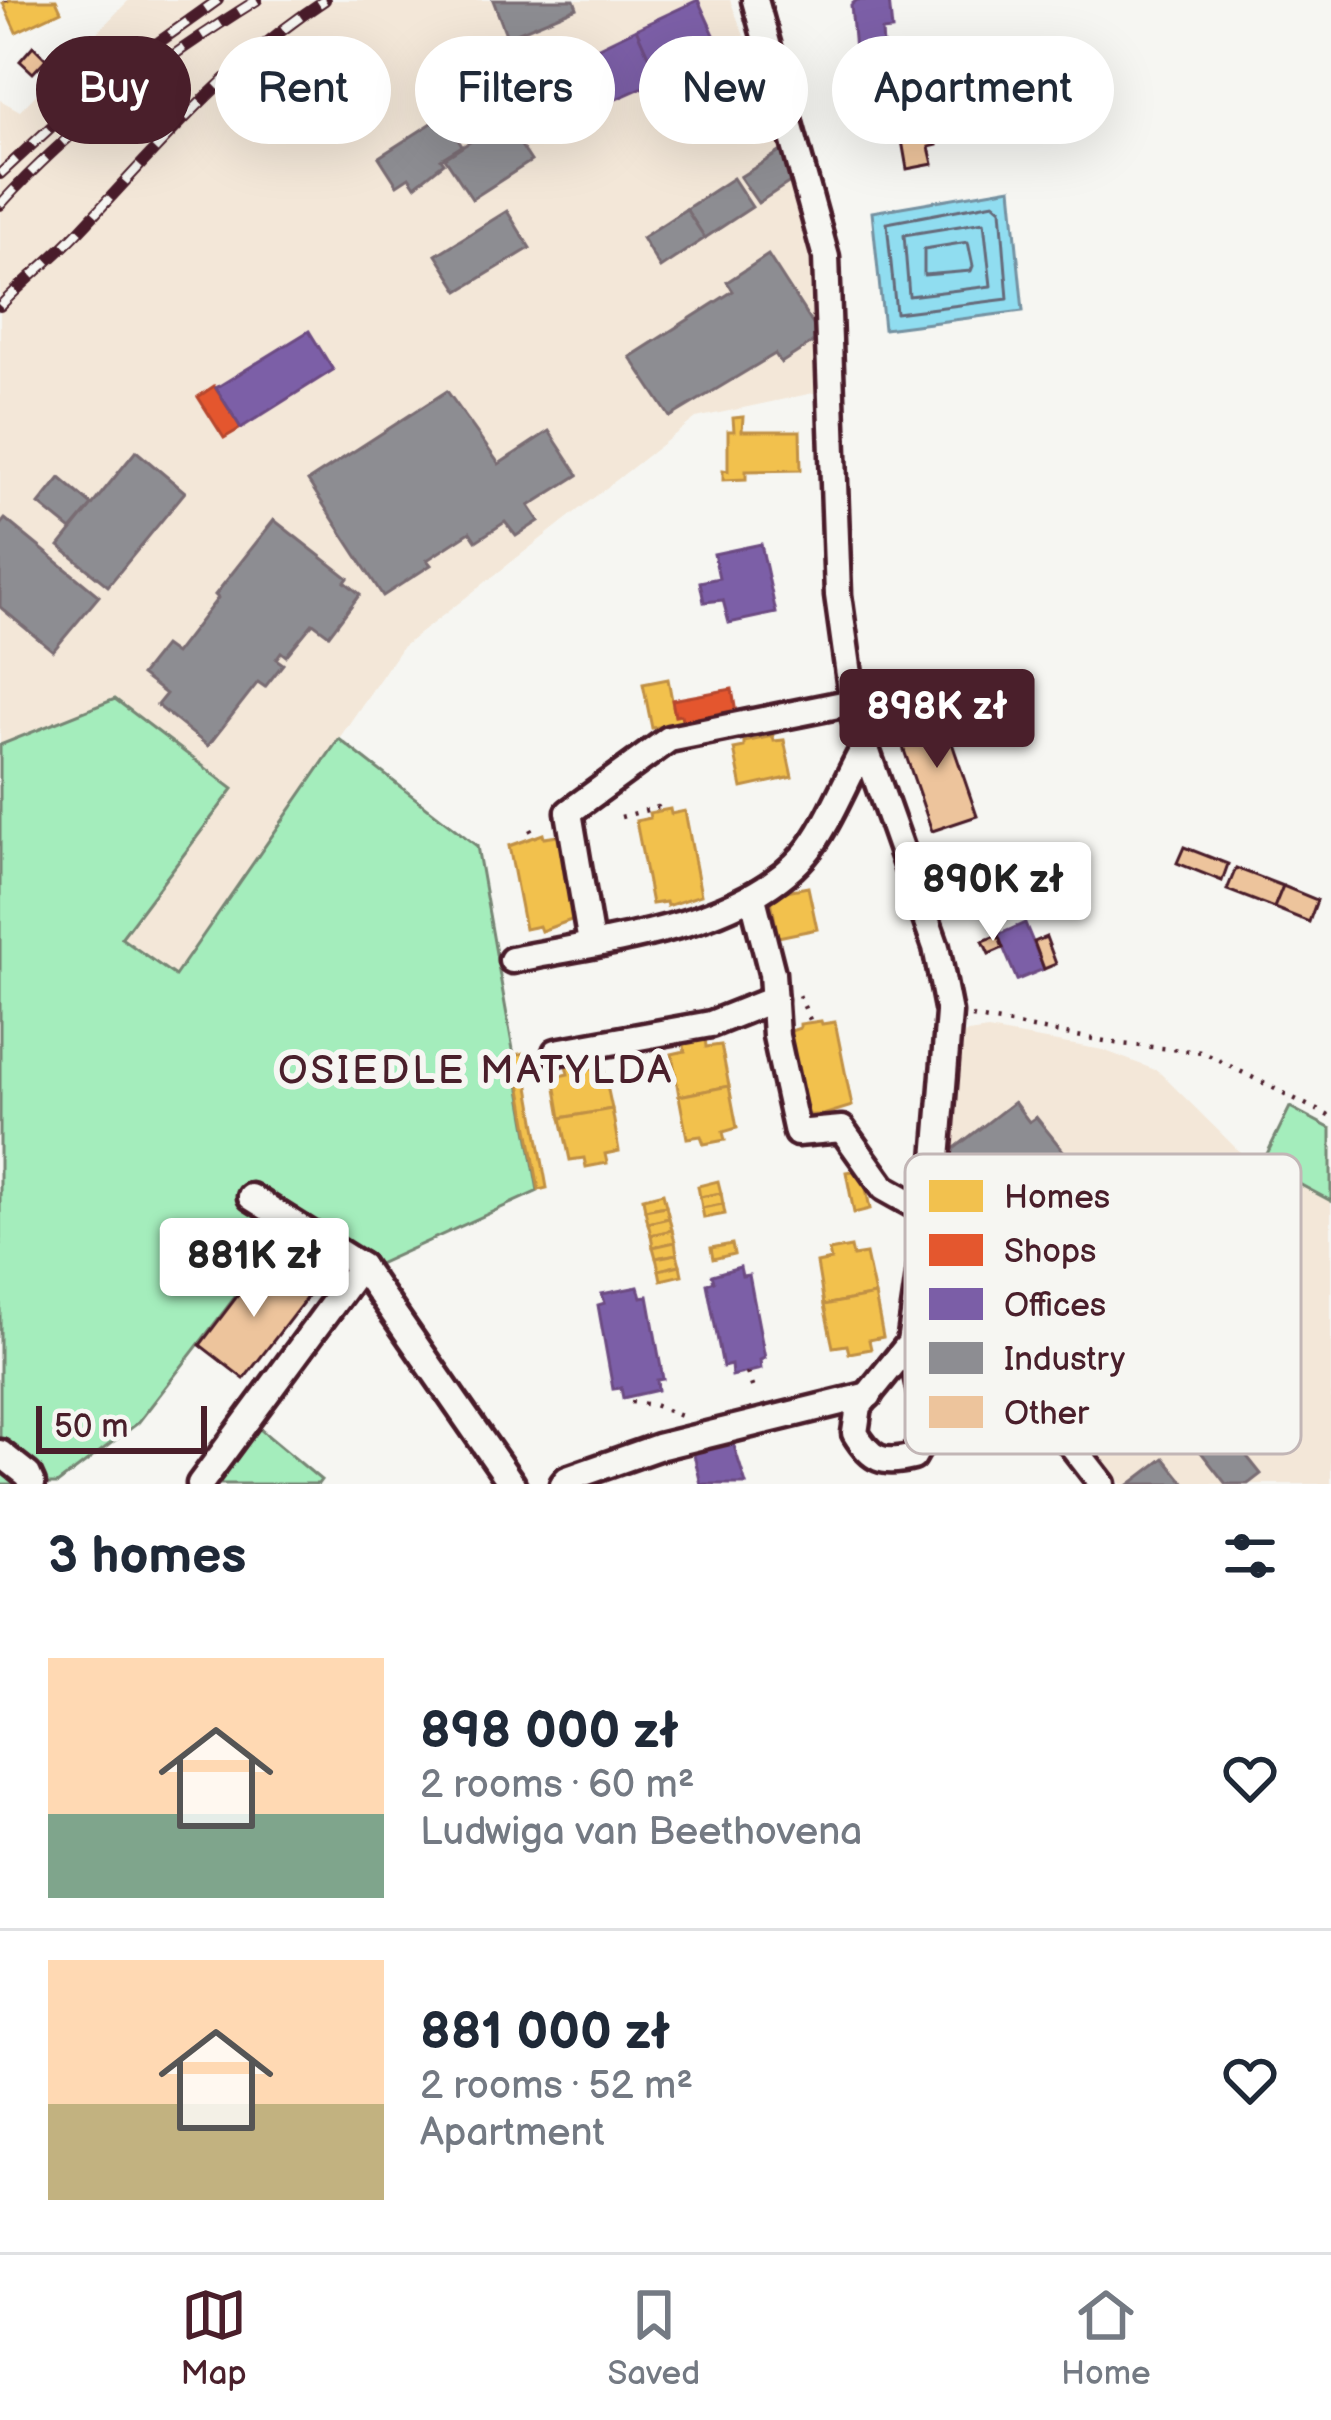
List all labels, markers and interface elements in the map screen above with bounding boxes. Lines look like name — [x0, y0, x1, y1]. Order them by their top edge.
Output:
chip: Buy — [36, 36, 191, 144]
chip: Rent — [215, 36, 391, 144]
chip: Filters — [415, 36, 615, 144]
chip: New — [639, 36, 808, 144]
chip: Apartment — [832, 36, 1114, 144]
pin: 898K zł — [826, 669, 1048, 771]
text: 898K zł — [867, 684, 1007, 731]
pin: 890K zł — [882, 842, 1104, 944]
text: 890K zł — [922, 857, 1064, 904]
district label: OSIEDLE MATYLDA — [278, 1048, 674, 1095]
legend — [905, 1154, 1301, 1454]
text: Homes — [1004, 1178, 1110, 1218]
pin: 881K zł — [143, 1218, 365, 1320]
text: Shops — [1004, 1232, 1096, 1272]
text: 881K zł — [187, 1233, 321, 1280]
text: Offices — [1004, 1286, 1106, 1326]
text: Industry — [1004, 1340, 1125, 1380]
text: Other — [1004, 1394, 1090, 1434]
scale bar — [36, 1400, 207, 1453]
text: 50 m — [54, 1407, 129, 1447]
icon: filters — [1217, 1523, 1283, 1589]
text: 3 homes — [48, 1526, 246, 1587]
text: 898 000 zł — [420, 1701, 679, 1762]
icon: home — [144, 1706, 288, 1850]
icon: heart — [1217, 1745, 1283, 1811]
text: 2 rooms · 60 m² — [420, 1762, 695, 1809]
text: Ludwiga van Beethovena — [420, 1809, 862, 1856]
text: 881 000 zł — [420, 2002, 670, 2063]
icon: home — [144, 2008, 288, 2152]
icon: heart — [1217, 2047, 1283, 2113]
text: 2 rooms · 52 m² — [420, 2063, 693, 2110]
text: Apartment — [420, 2110, 604, 2157]
tab: Map — [180, 2282, 247, 2394]
tab: Saved — [607, 2282, 700, 2394]
tab: Home — [1061, 2282, 1151, 2394]

